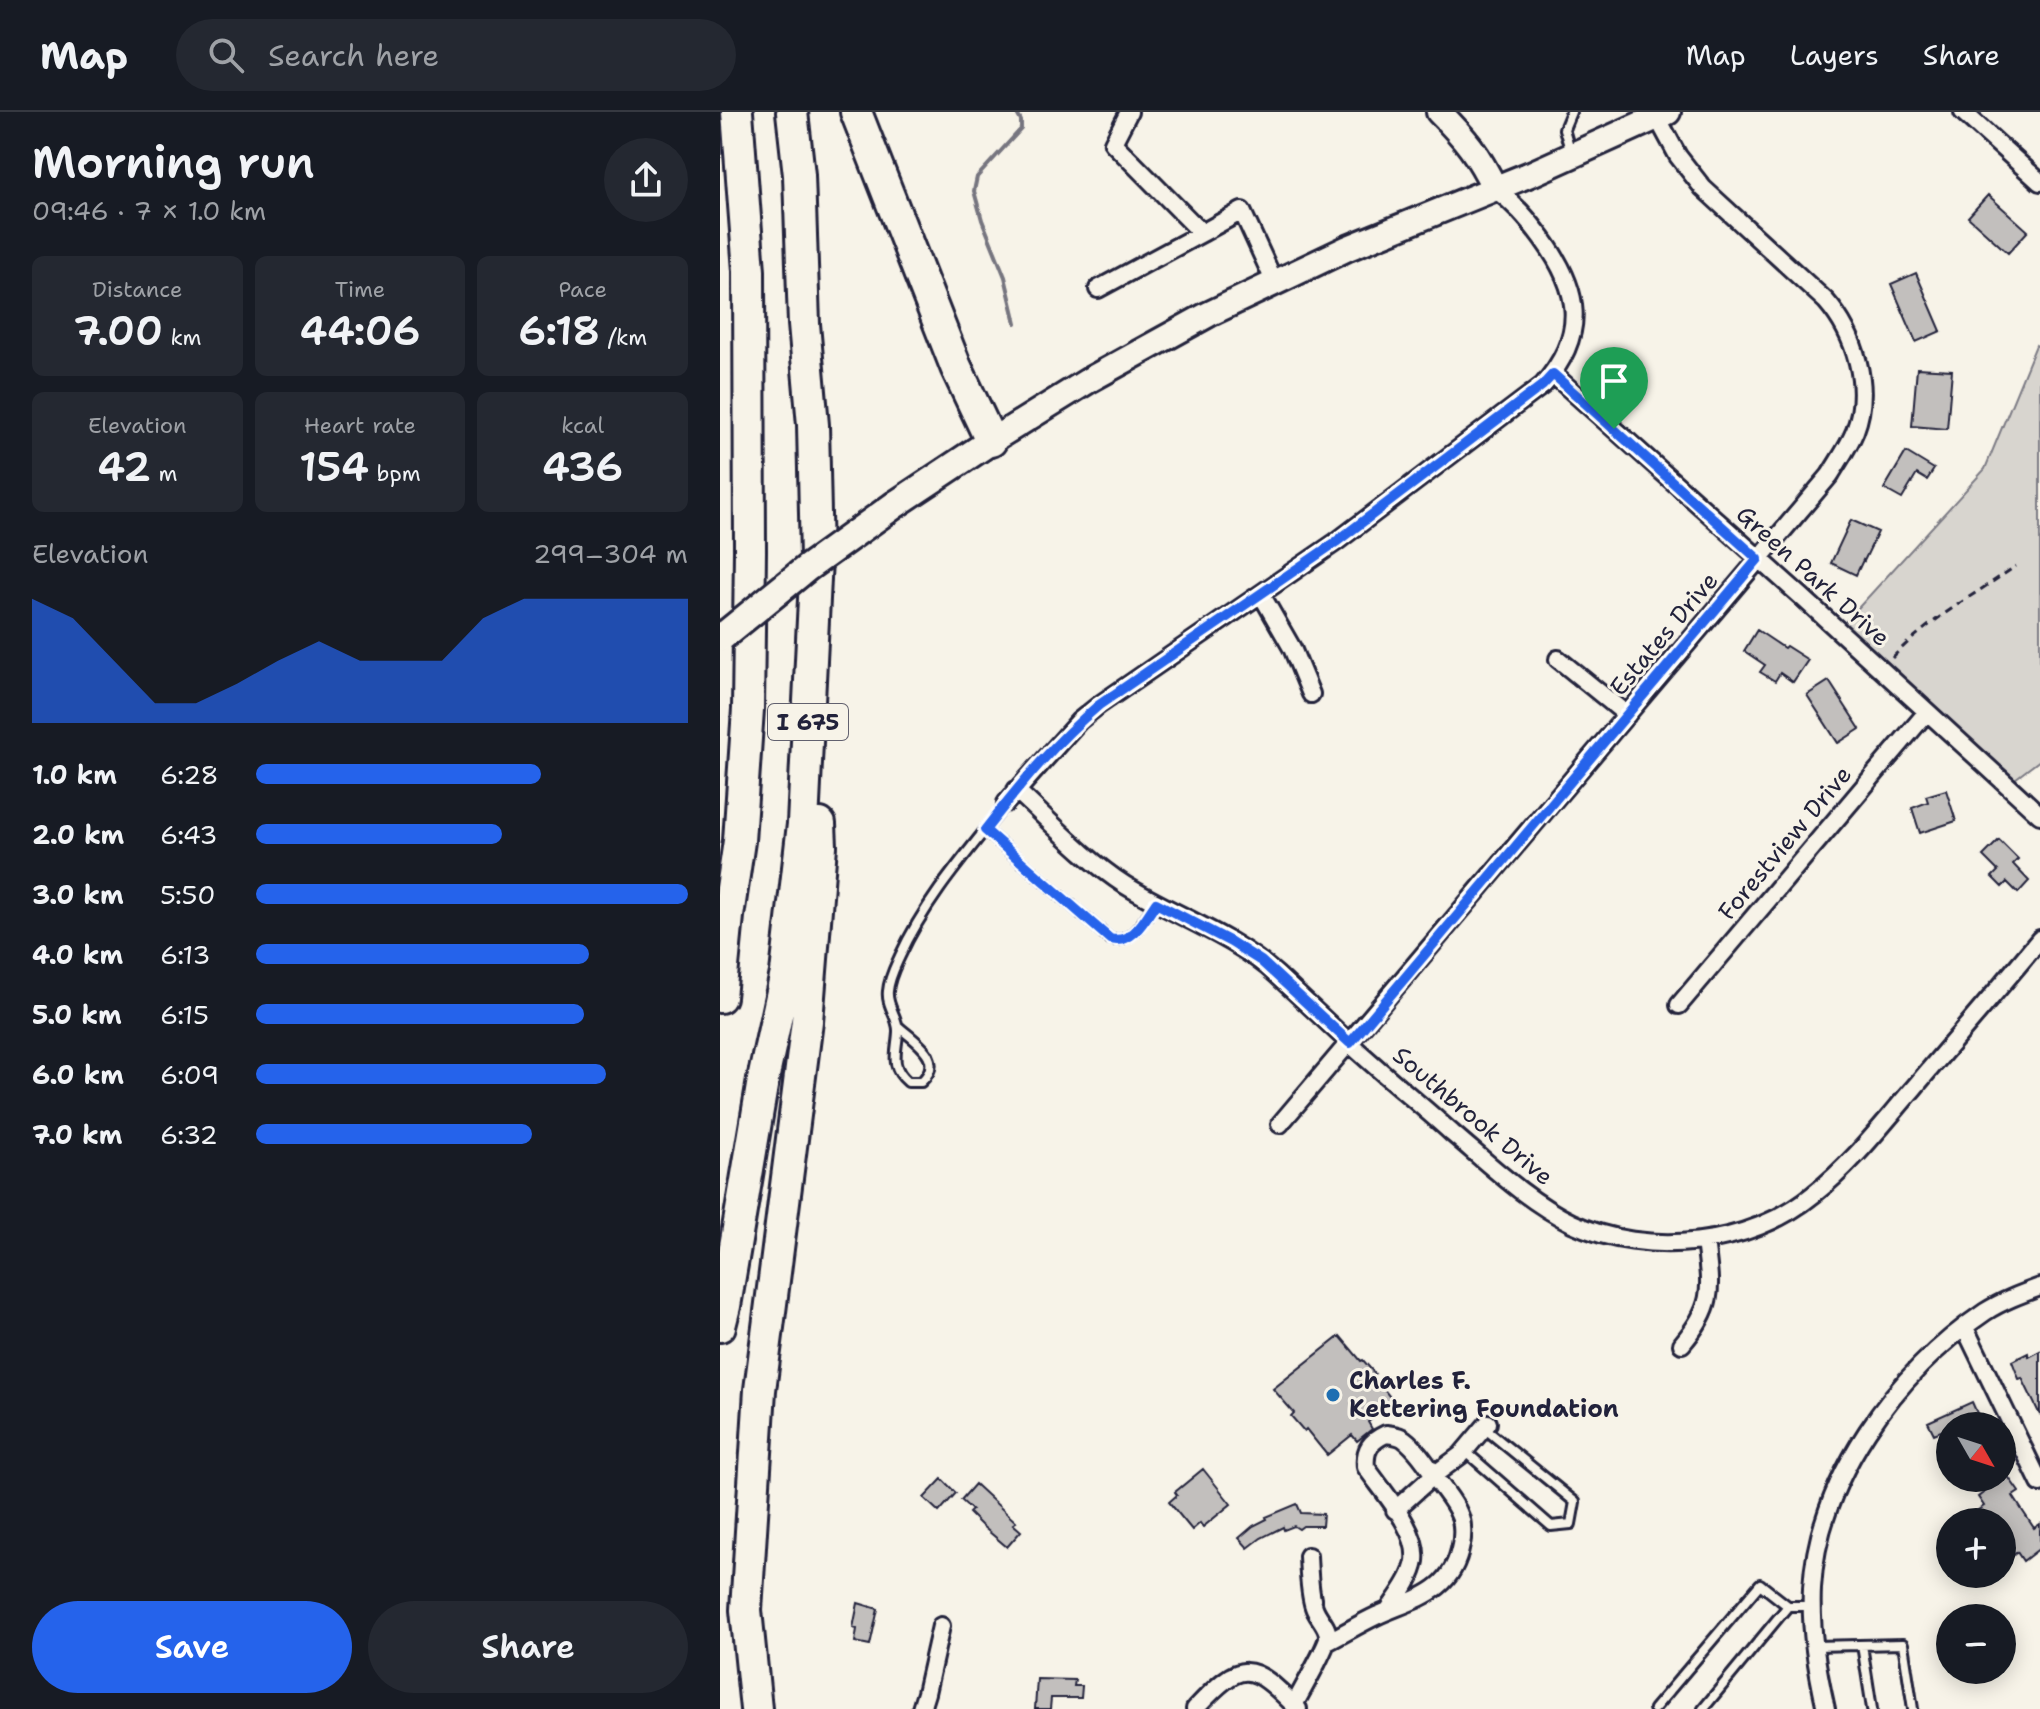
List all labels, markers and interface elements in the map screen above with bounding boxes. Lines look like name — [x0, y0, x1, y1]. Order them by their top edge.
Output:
search box — [176, 19, 736, 91]
text: Map — [40, 30, 128, 81]
icon: search — [204, 33, 248, 77]
text: Search here — [268, 35, 439, 76]
text: Map — [1686, 36, 1746, 74]
text: Layers — [1790, 36, 1879, 74]
text: Share — [1923, 36, 2000, 74]
text: Morning run — [32, 133, 315, 192]
button: share — [604, 138, 688, 222]
text: 09:46 · 7 × 1.0 km — [32, 193, 266, 228]
text: Distance — [92, 275, 182, 304]
text: Time — [335, 275, 385, 304]
text: Pace — [558, 275, 607, 304]
text: 7.00 — [73, 304, 163, 358]
text: 44:06 — [299, 304, 421, 358]
text: 6:18 — [518, 304, 600, 358]
text: km — [163, 323, 202, 352]
text: /km — [600, 323, 647, 352]
pin — [1580, 347, 1648, 429]
icon: arrive — [1592, 359, 1636, 403]
text: Elevation — [88, 411, 187, 440]
text: Heart rate — [304, 411, 416, 440]
text: kcal — [561, 411, 604, 440]
text: 42 — [97, 440, 151, 494]
text: 154 — [299, 440, 369, 494]
text: 436 — [542, 440, 623, 494]
text: m — [151, 459, 177, 488]
text: bpm — [369, 459, 421, 488]
street label: Green Park Drive — [1729, 498, 1897, 654]
text: Elevation — [32, 536, 148, 571]
text: 299–304 m — [533, 536, 688, 571]
street label: Estates Drive — [1603, 565, 1725, 703]
road number: I 675 — [768, 704, 848, 740]
text: 1.0 km — [32, 757, 117, 792]
text: 6:28 — [160, 757, 219, 792]
street label: Forestview Drive — [1711, 759, 1859, 927]
text: 2.0 km — [32, 817, 124, 852]
text: 6:43 — [160, 817, 218, 852]
text: 3.0 km — [32, 877, 124, 912]
text: 5:50 — [160, 877, 215, 912]
text: 4.0 km — [32, 937, 123, 972]
text: 6:13 — [160, 937, 210, 972]
text: 5.0 km — [32, 997, 122, 1032]
text: 6:15 — [160, 997, 209, 1032]
street label: Southbrook Drive — [1386, 1039, 1560, 1193]
text: 6.0 km — [32, 1057, 124, 1092]
text: 6:09 — [160, 1057, 219, 1092]
text: 7.0 km — [32, 1117, 122, 1152]
text: 6:32 — [160, 1117, 218, 1152]
place label: Charles F. Kettering Foundation — [1349, 1365, 1619, 1425]
marker: Charles F. Kettering Foundation — [1324, 1386, 1342, 1404]
north arrow — [1936, 1412, 2016, 1492]
map controls — [1936, 1412, 2016, 1684]
button: + — [1936, 1508, 2016, 1588]
button: Save — [32, 1601, 352, 1693]
button: Share — [368, 1601, 688, 1693]
button: − — [1936, 1604, 2016, 1684]

